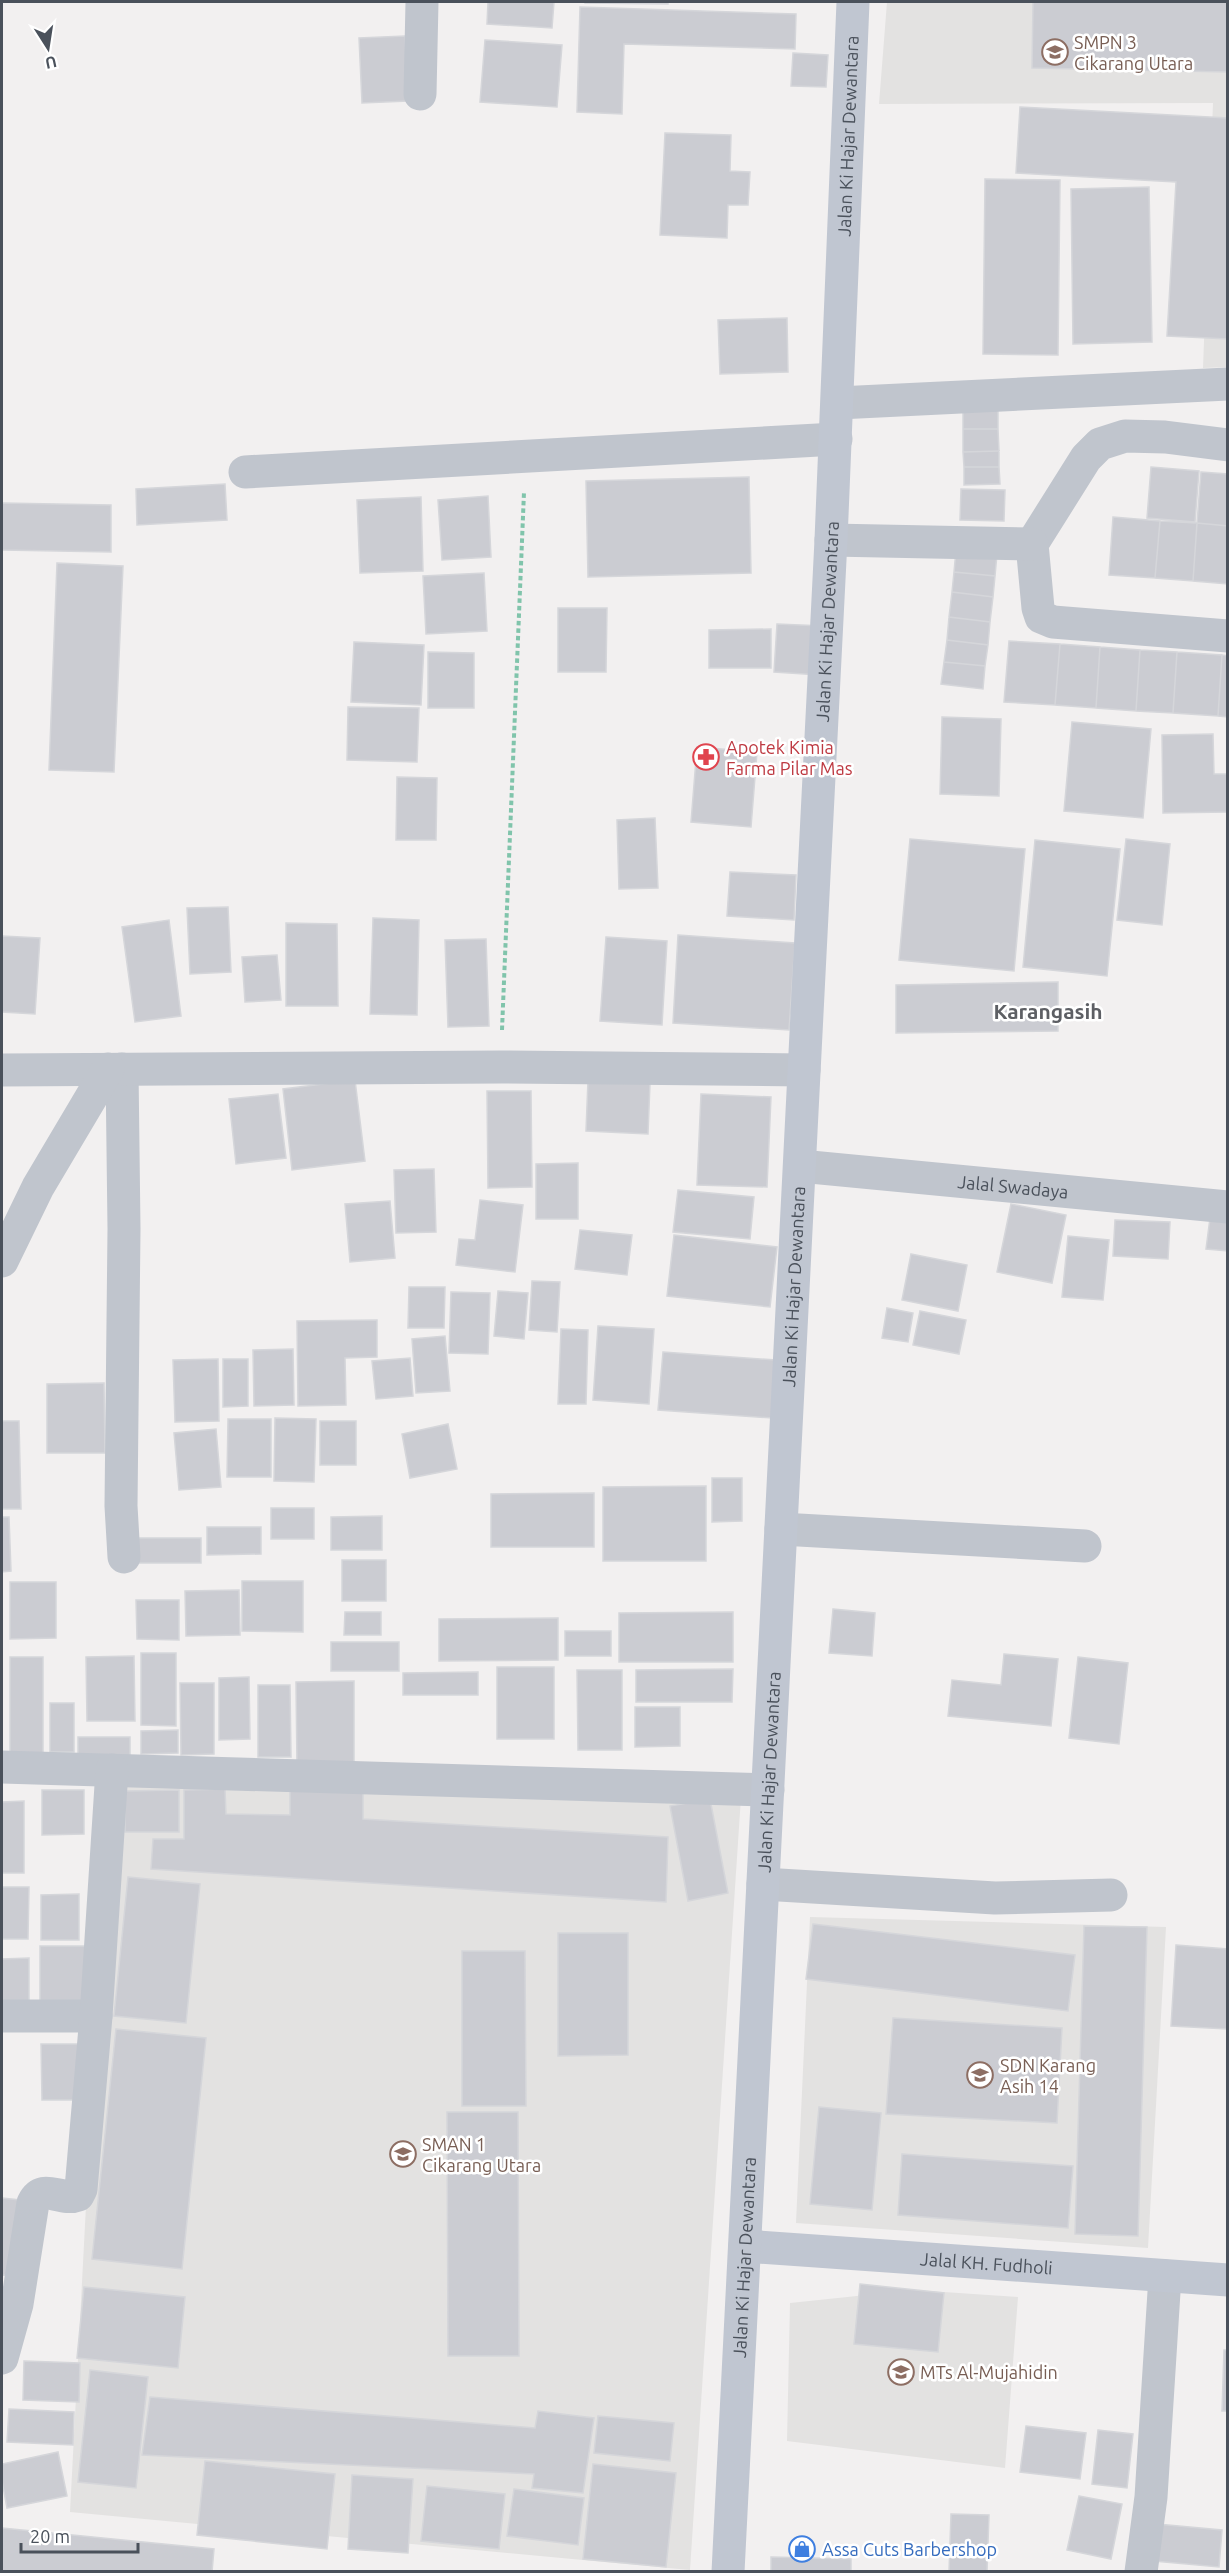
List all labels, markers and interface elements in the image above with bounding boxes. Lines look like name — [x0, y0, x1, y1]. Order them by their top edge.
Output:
north arrow — [18, 18, 78, 78]
place label: SMPN 3 Cikarang Utara — [1074, 32, 1193, 73]
street label: Jalan Ki Hajar Dewantara — [833, 35, 862, 237]
school or university icon: SMPN 3 Cikarang Utara — [1040, 37, 1070, 67]
text: U — [44, 53, 58, 73]
street label: Jalan Ki Hajar Dewantara — [812, 521, 842, 723]
place label: Apotek Kimia Farma Pilar Mas — [726, 737, 853, 778]
pharmacy icon: Apotek Kimia Farma Pilar Mas — [691, 742, 721, 772]
district label: Karangasih — [993, 999, 1103, 1023]
street label: Jalal Swadaya — [957, 1171, 1069, 1202]
street label: Jalan Ki Hajar Dewantara — [778, 1186, 808, 1388]
street label: Jalan Ki Hajar Dewantara — [753, 1671, 784, 1873]
place label: SDN Karang Asih 14 — [1000, 2055, 1096, 2096]
school or university icon: SDN Karang Asih 14 — [965, 2060, 995, 2090]
place label: SMAN 1 Cikarang Utara — [422, 2134, 541, 2175]
school or university icon: SMAN 1 Cikarang Utara — [388, 2139, 418, 2169]
street label: Jalan Ki Hajar Dewantara — [729, 2156, 759, 2358]
street label: Jalal KH. Fudholi — [919, 2248, 1053, 2278]
school or university icon: MTs Al-Mujahidin — [886, 2357, 916, 2387]
place label: MTs Al-Mujahidin — [920, 2362, 1058, 2382]
scale bar — [21, 2516, 138, 2554]
text: 20 m — [30, 2526, 70, 2546]
shop icon: Assa Cuts Barbershop — [787, 2534, 817, 2564]
place label: Assa Cuts Barbershop — [822, 2539, 997, 2559]

